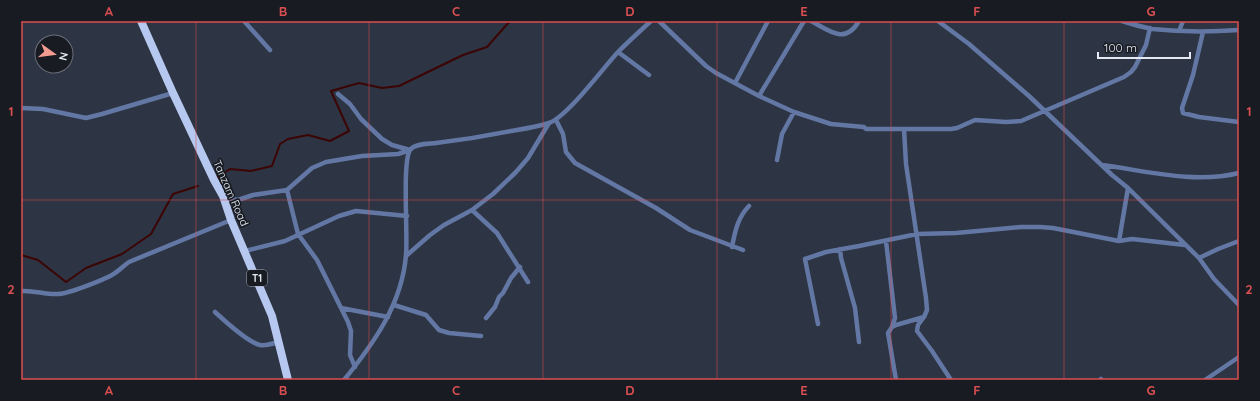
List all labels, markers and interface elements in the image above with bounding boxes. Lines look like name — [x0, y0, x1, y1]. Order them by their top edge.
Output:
text: A — [105, 3, 114, 19]
text: B — [279, 3, 287, 19]
text: C — [452, 3, 460, 19]
text: D — [625, 3, 635, 19]
text: E — [800, 3, 808, 19]
text: F — [973, 3, 981, 19]
text: G — [1146, 3, 1156, 19]
north arrow — [34, 34, 74, 74]
scale bar — [1098, 34, 1190, 60]
text: 100 m — [1104, 40, 1137, 55]
text: N — [56, 51, 71, 62]
text: 1 — [8, 103, 14, 119]
text: 1 — [1246, 103, 1252, 119]
street label: Tanzam Road — [210, 158, 252, 228]
road number: T1 — [247, 270, 267, 286]
text: 2 — [7, 281, 15, 297]
text: 2 — [1245, 281, 1253, 297]
text: A — [105, 382, 114, 398]
text: B — [279, 382, 287, 398]
text: C — [452, 382, 460, 398]
text: D — [625, 382, 635, 398]
text: E — [800, 382, 808, 398]
text: F — [973, 382, 981, 398]
text: G — [1146, 382, 1156, 398]

